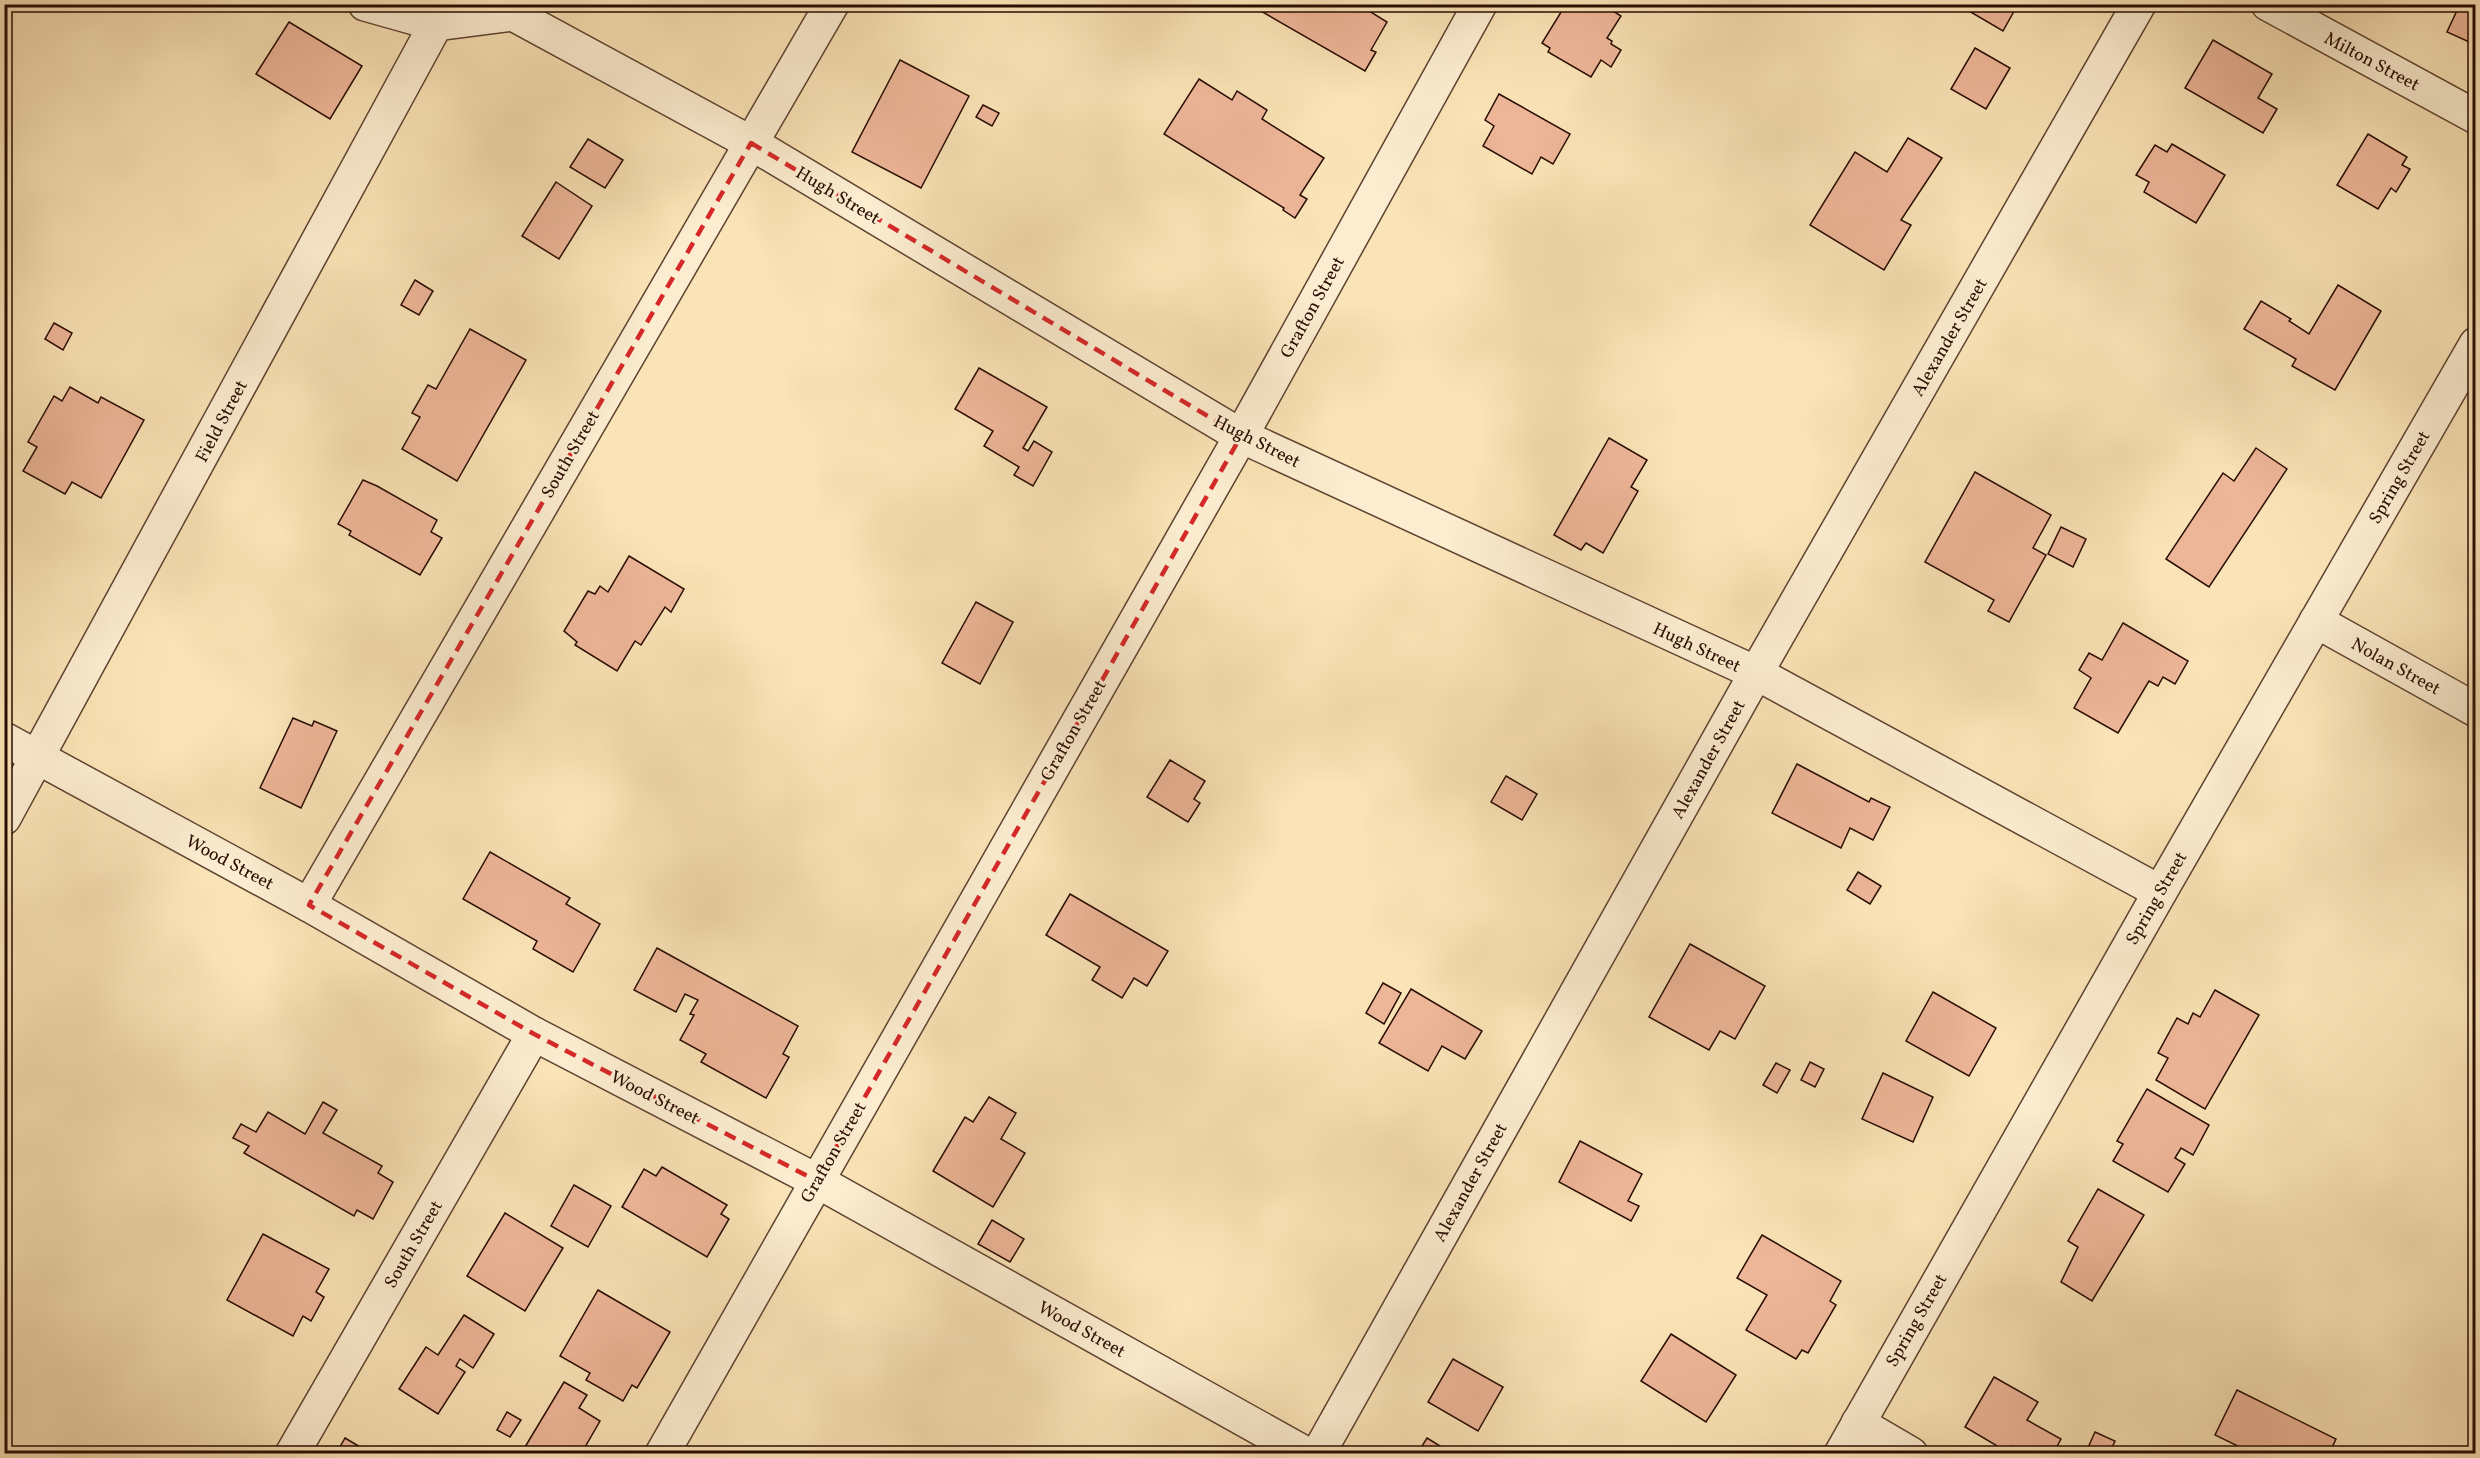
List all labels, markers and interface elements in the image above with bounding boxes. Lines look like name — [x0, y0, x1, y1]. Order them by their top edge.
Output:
street label: Milton Street — [2319, 27, 2423, 98]
street label: Hugh Street — [790, 161, 884, 231]
street label: Grafton Street — [1275, 252, 1352, 363]
street label: Alexander Street — [1906, 274, 1994, 401]
street label: Field Street — [190, 376, 254, 467]
street label: South Street — [536, 406, 606, 503]
street label: Hugh Street — [1209, 410, 1304, 475]
street label: Spring Street — [2363, 426, 2437, 529]
street label: Hugh Street — [1648, 617, 1744, 680]
street label: Nolan Street — [2346, 632, 2444, 702]
street label: Grafton Street — [1035, 676, 1113, 786]
street label: Alexander Street — [1666, 696, 1752, 824]
street label: Wood Street — [181, 830, 278, 897]
street label: Spring Street — [2120, 847, 2194, 950]
street label: Wood Street — [606, 1065, 703, 1131]
street label: Grafton Street — [795, 1098, 873, 1208]
street label: Alexander Street — [1428, 1119, 1514, 1247]
street label: South Street — [379, 1196, 449, 1293]
street label: Spring Street — [1880, 1269, 1954, 1372]
street label: Wood Street — [1033, 1296, 1130, 1365]

